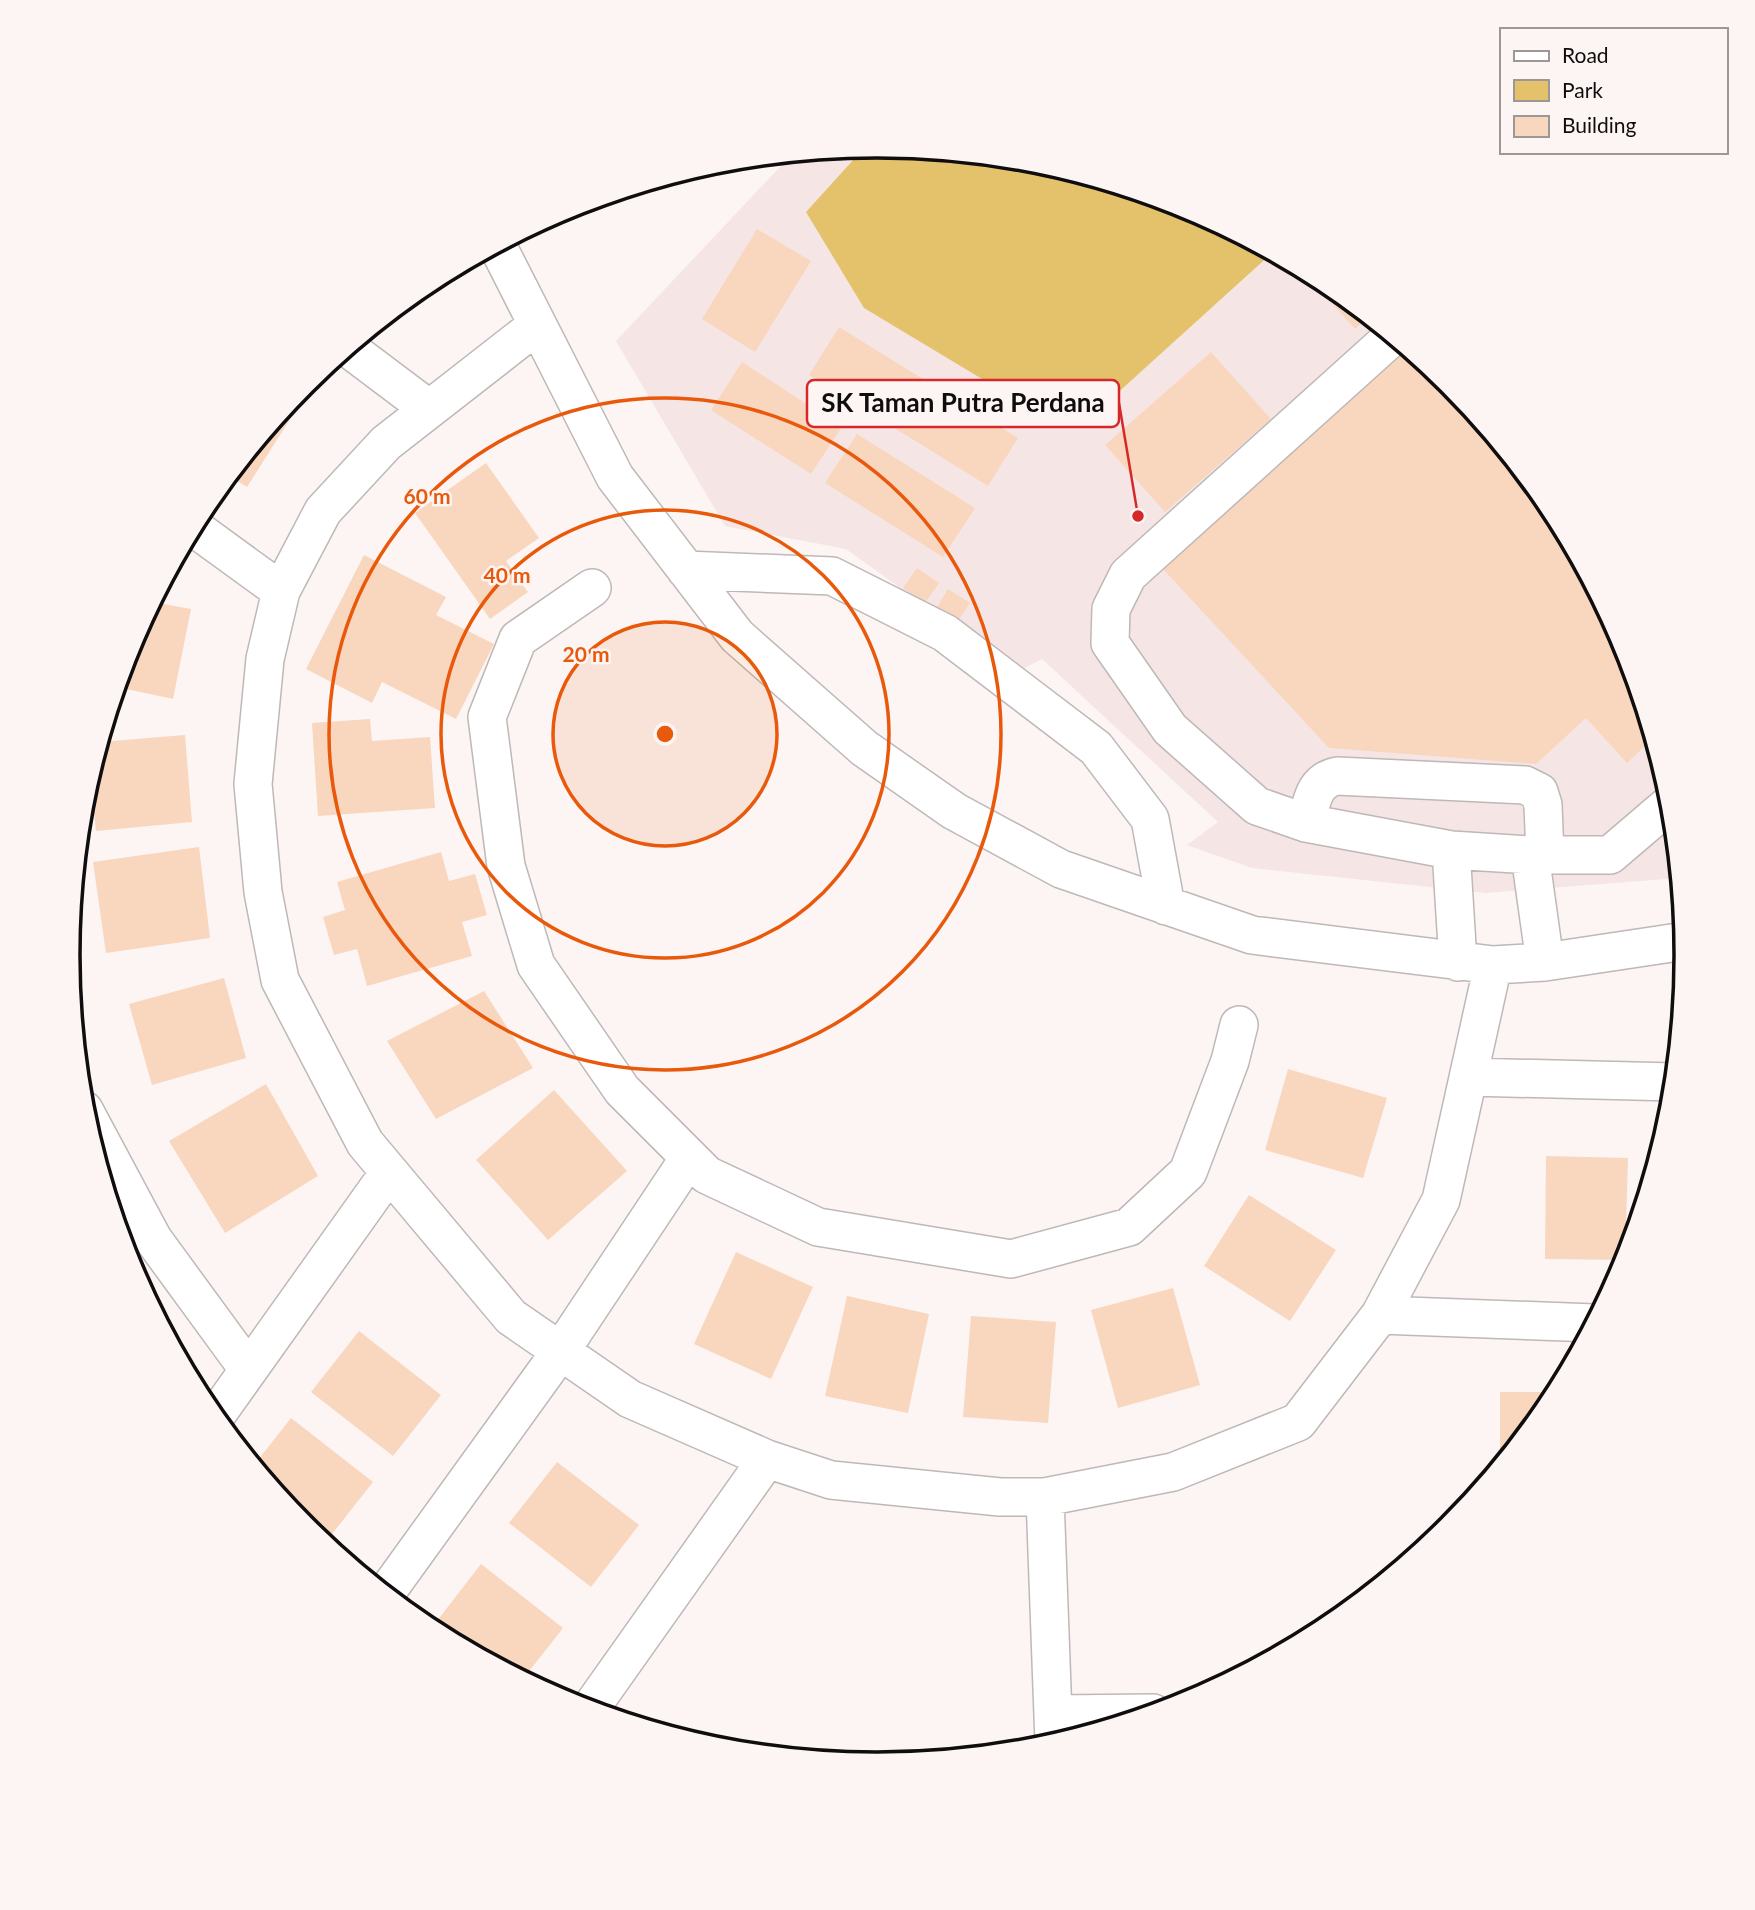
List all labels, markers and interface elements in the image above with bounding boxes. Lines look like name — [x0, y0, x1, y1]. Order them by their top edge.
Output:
legend — [1500, 28, 1727, 154]
text: Road — [1562, 42, 1609, 67]
text: Park — [1562, 77, 1603, 102]
text: Building — [1562, 112, 1637, 137]
callout: SK Taman Putra Perdana — [807, 380, 1119, 427]
text: SK Taman Putra Perdana — [821, 386, 1105, 418]
text: 60 m — [403, 483, 451, 508]
text: 40 m — [483, 562, 531, 587]
text: 20 m — [562, 641, 610, 666]
centre of rings — [653, 722, 677, 746]

